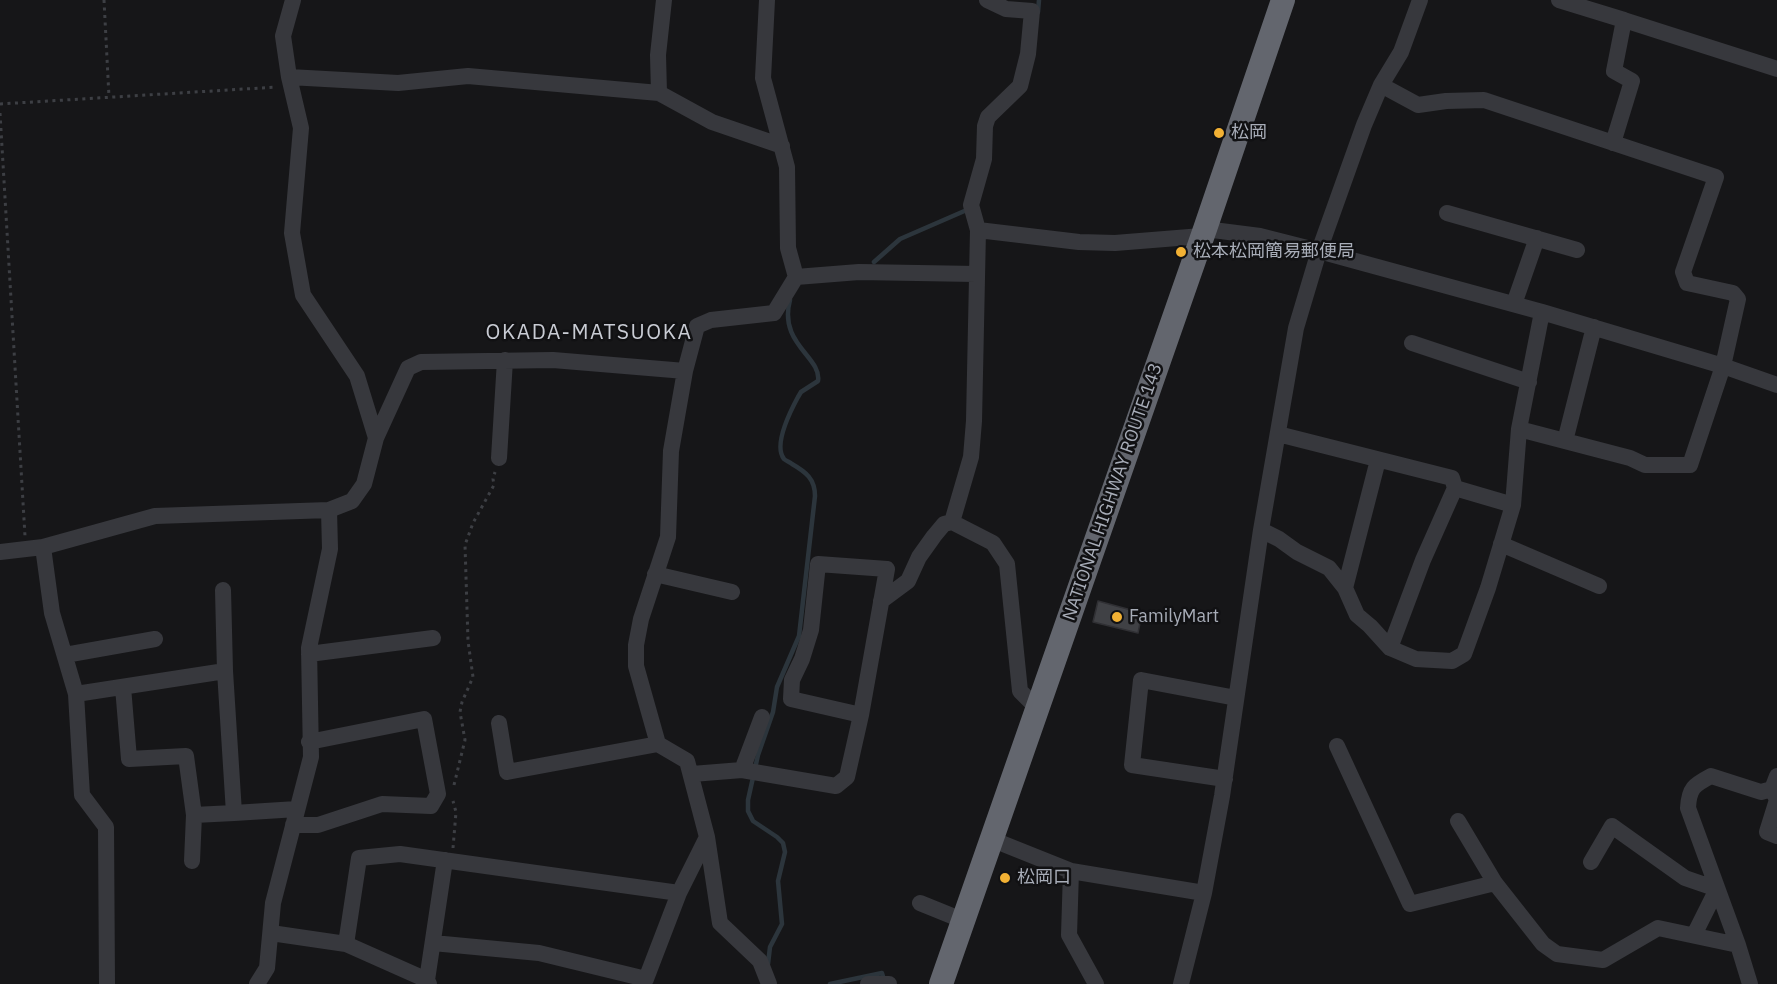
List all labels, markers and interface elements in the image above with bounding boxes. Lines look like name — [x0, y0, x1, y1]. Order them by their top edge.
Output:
place label: 松岡 — [1231, 122, 1267, 144]
marker: 松岡 — [1212, 126, 1226, 140]
place label: 松本松岡簡易郵便局 — [1193, 241, 1355, 263]
marker: 松本松岡簡易郵便局 — [1174, 245, 1188, 259]
district label: OKADA-MATSUOKA — [486, 320, 692, 346]
street label: NATIONAL HIGHWAY ROUTE 143 — [1059, 360, 1167, 624]
place label: FamilyMart — [1129, 606, 1219, 628]
marker: FamilyMart — [1110, 610, 1124, 624]
place label: 松岡口 — [1017, 867, 1071, 889]
marker: 松岡口 — [998, 871, 1012, 885]

